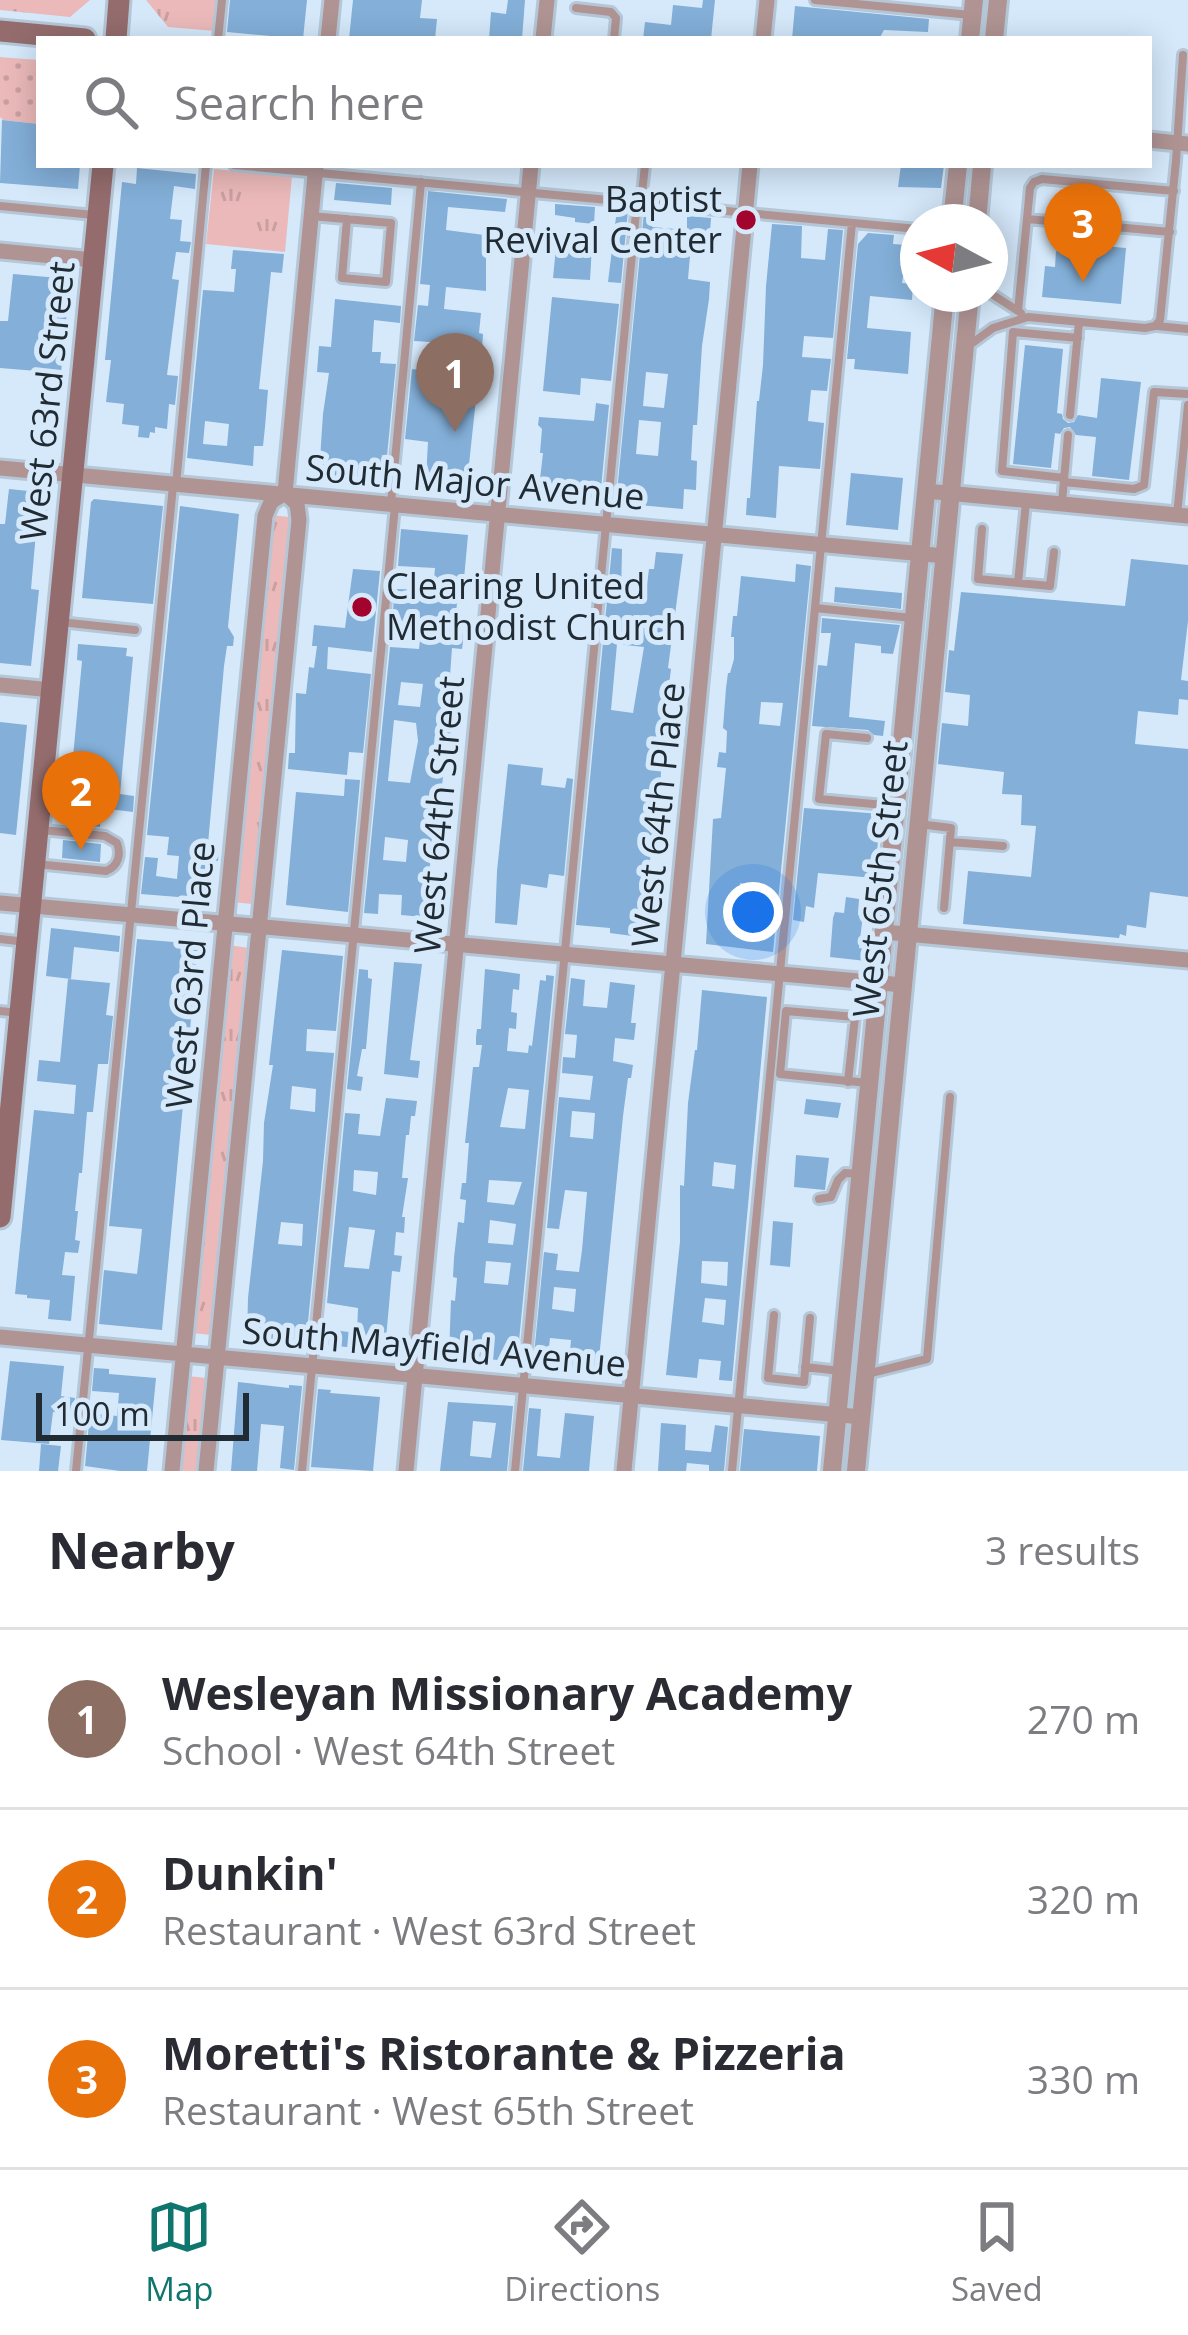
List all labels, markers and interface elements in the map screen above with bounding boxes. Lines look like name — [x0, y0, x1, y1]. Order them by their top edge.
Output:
search box — [36, 36, 1152, 168]
icon: search — [78, 69, 144, 135]
text: Search here — [174, 72, 425, 133]
place label: Baptist Revival Center — [483, 174, 722, 264]
pin: 3 — [1044, 183, 1122, 282]
north arrow — [900, 204, 1008, 312]
marker: Baptist Revival Center — [733, 207, 759, 233]
street label: West 63rd Street — [7, 259, 86, 543]
pin: 1 — [416, 333, 494, 432]
street label: South Major Avenue — [303, 442, 647, 521]
place label: Clearing United Methodist Church — [386, 561, 686, 651]
marker: Clearing United Methodist Church — [349, 594, 375, 620]
street label: West 64th Street — [402, 674, 475, 956]
street label: West 64th Place — [619, 680, 696, 950]
street label: West 65th Street — [841, 738, 918, 1020]
pin: 2 — [42, 751, 120, 850]
street label: West 63rd Place — [153, 839, 226, 1111]
your location — [723, 882, 783, 942]
street label: South Mayfield Avenue — [240, 1305, 628, 1388]
scale bar — [36, 1387, 249, 1440]
text: 100 m — [54, 1391, 150, 1436]
text: Nearby — [48, 1514, 235, 1584]
text: 3 results — [985, 1523, 1140, 1576]
text: Wesleyan Missionary Academy — [162, 1662, 852, 1723]
text: 1 — [76, 1692, 98, 1745]
text: 270 m — [1027, 1692, 1140, 1745]
text: School · West 64th Street — [162, 1723, 615, 1776]
text: Dunkin' — [162, 1842, 338, 1903]
text: 2 — [76, 1872, 98, 1925]
text: 320 m — [1027, 1872, 1140, 1925]
text: Restaurant · West 63rd Street — [162, 1903, 696, 1956]
text: Moretti's Ristorante & Pizzeria — [162, 2022, 846, 2083]
text: 3 — [76, 2052, 98, 2105]
text: 330 m — [1027, 2052, 1140, 2105]
text: Restaurant · West 65th Street — [162, 2083, 694, 2136]
tab: Map — [145, 2194, 214, 2311]
tab: Directions — [504, 2194, 660, 2311]
tab: Saved — [951, 2194, 1043, 2311]

